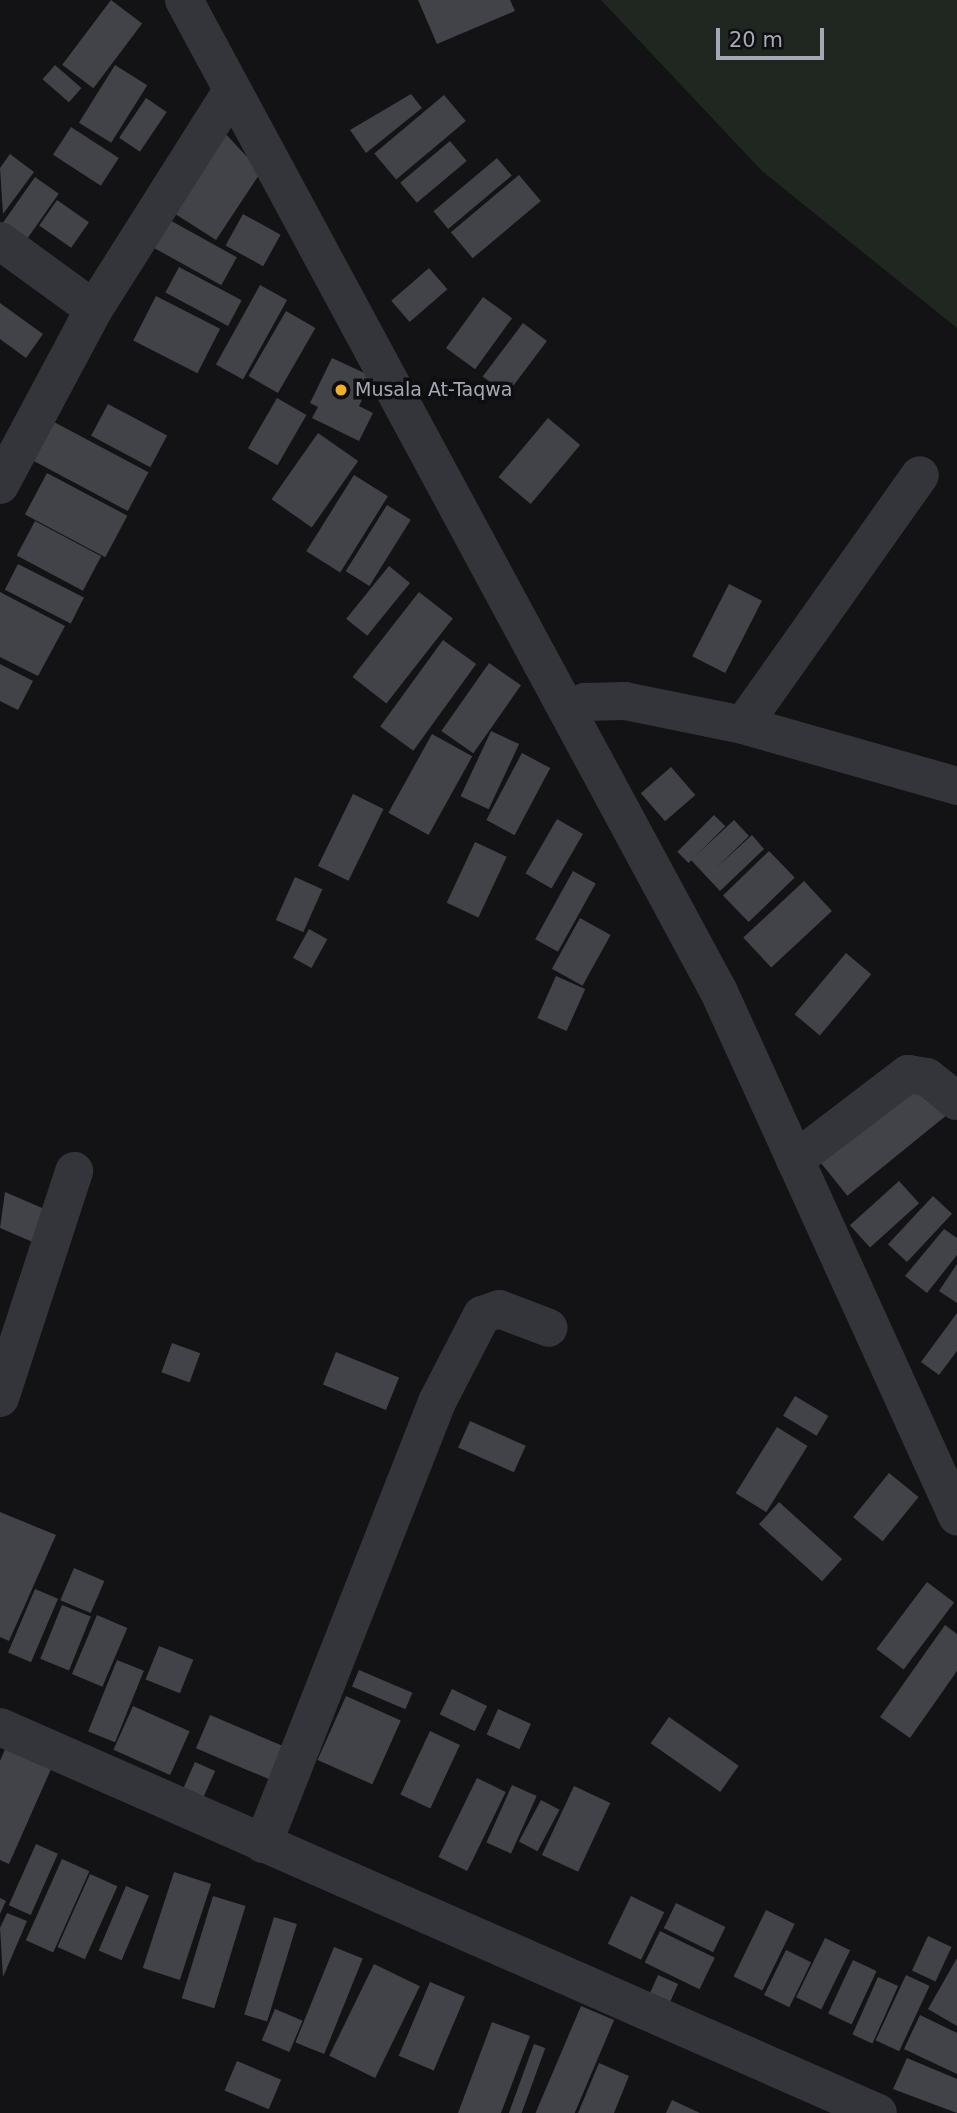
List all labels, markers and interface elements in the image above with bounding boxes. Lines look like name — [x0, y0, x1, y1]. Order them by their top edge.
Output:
scale bar — [719, 14, 828, 58]
text: 20 m — [729, 28, 783, 52]
place label: Musala At-Taqwa — [355, 379, 513, 401]
marker: Musala At-Taqwa — [333, 382, 349, 398]

